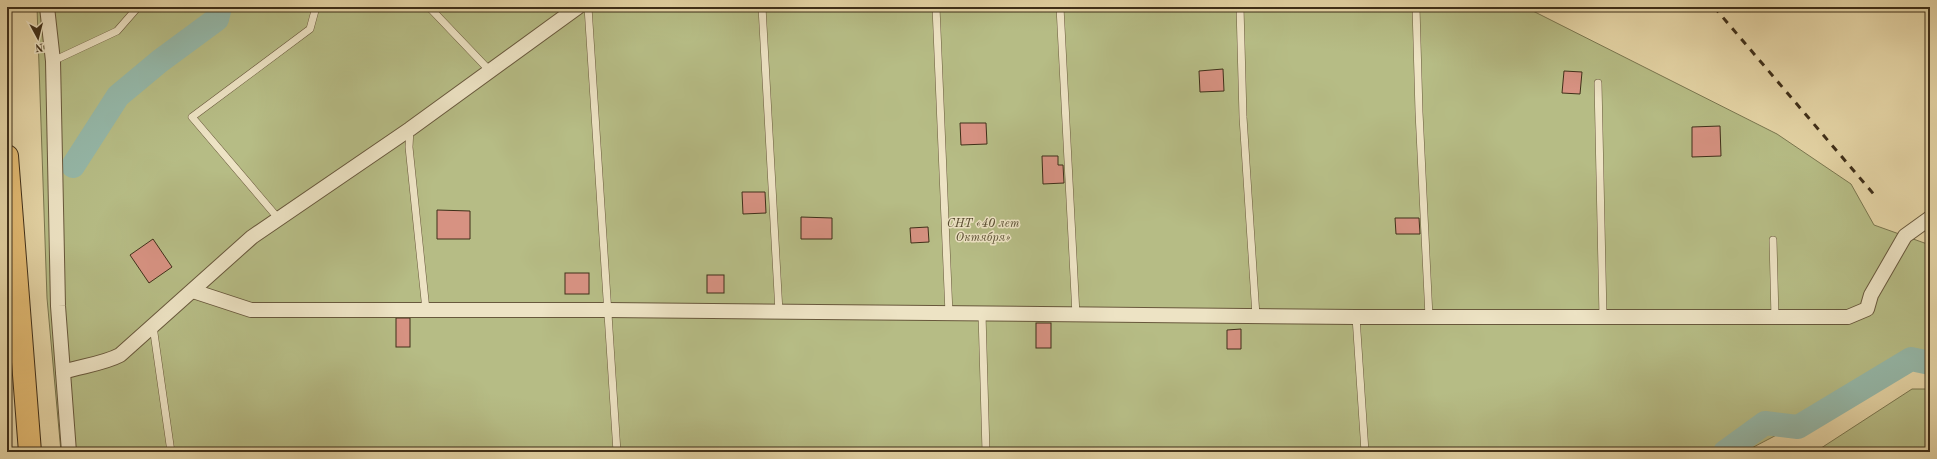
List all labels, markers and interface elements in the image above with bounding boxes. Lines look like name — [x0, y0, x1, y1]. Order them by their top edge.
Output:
north arrow — [18, 18, 58, 58]
text: N — [34, 40, 44, 52]
park label: СНТ «40 лет Октября» — [947, 218, 1020, 244]

